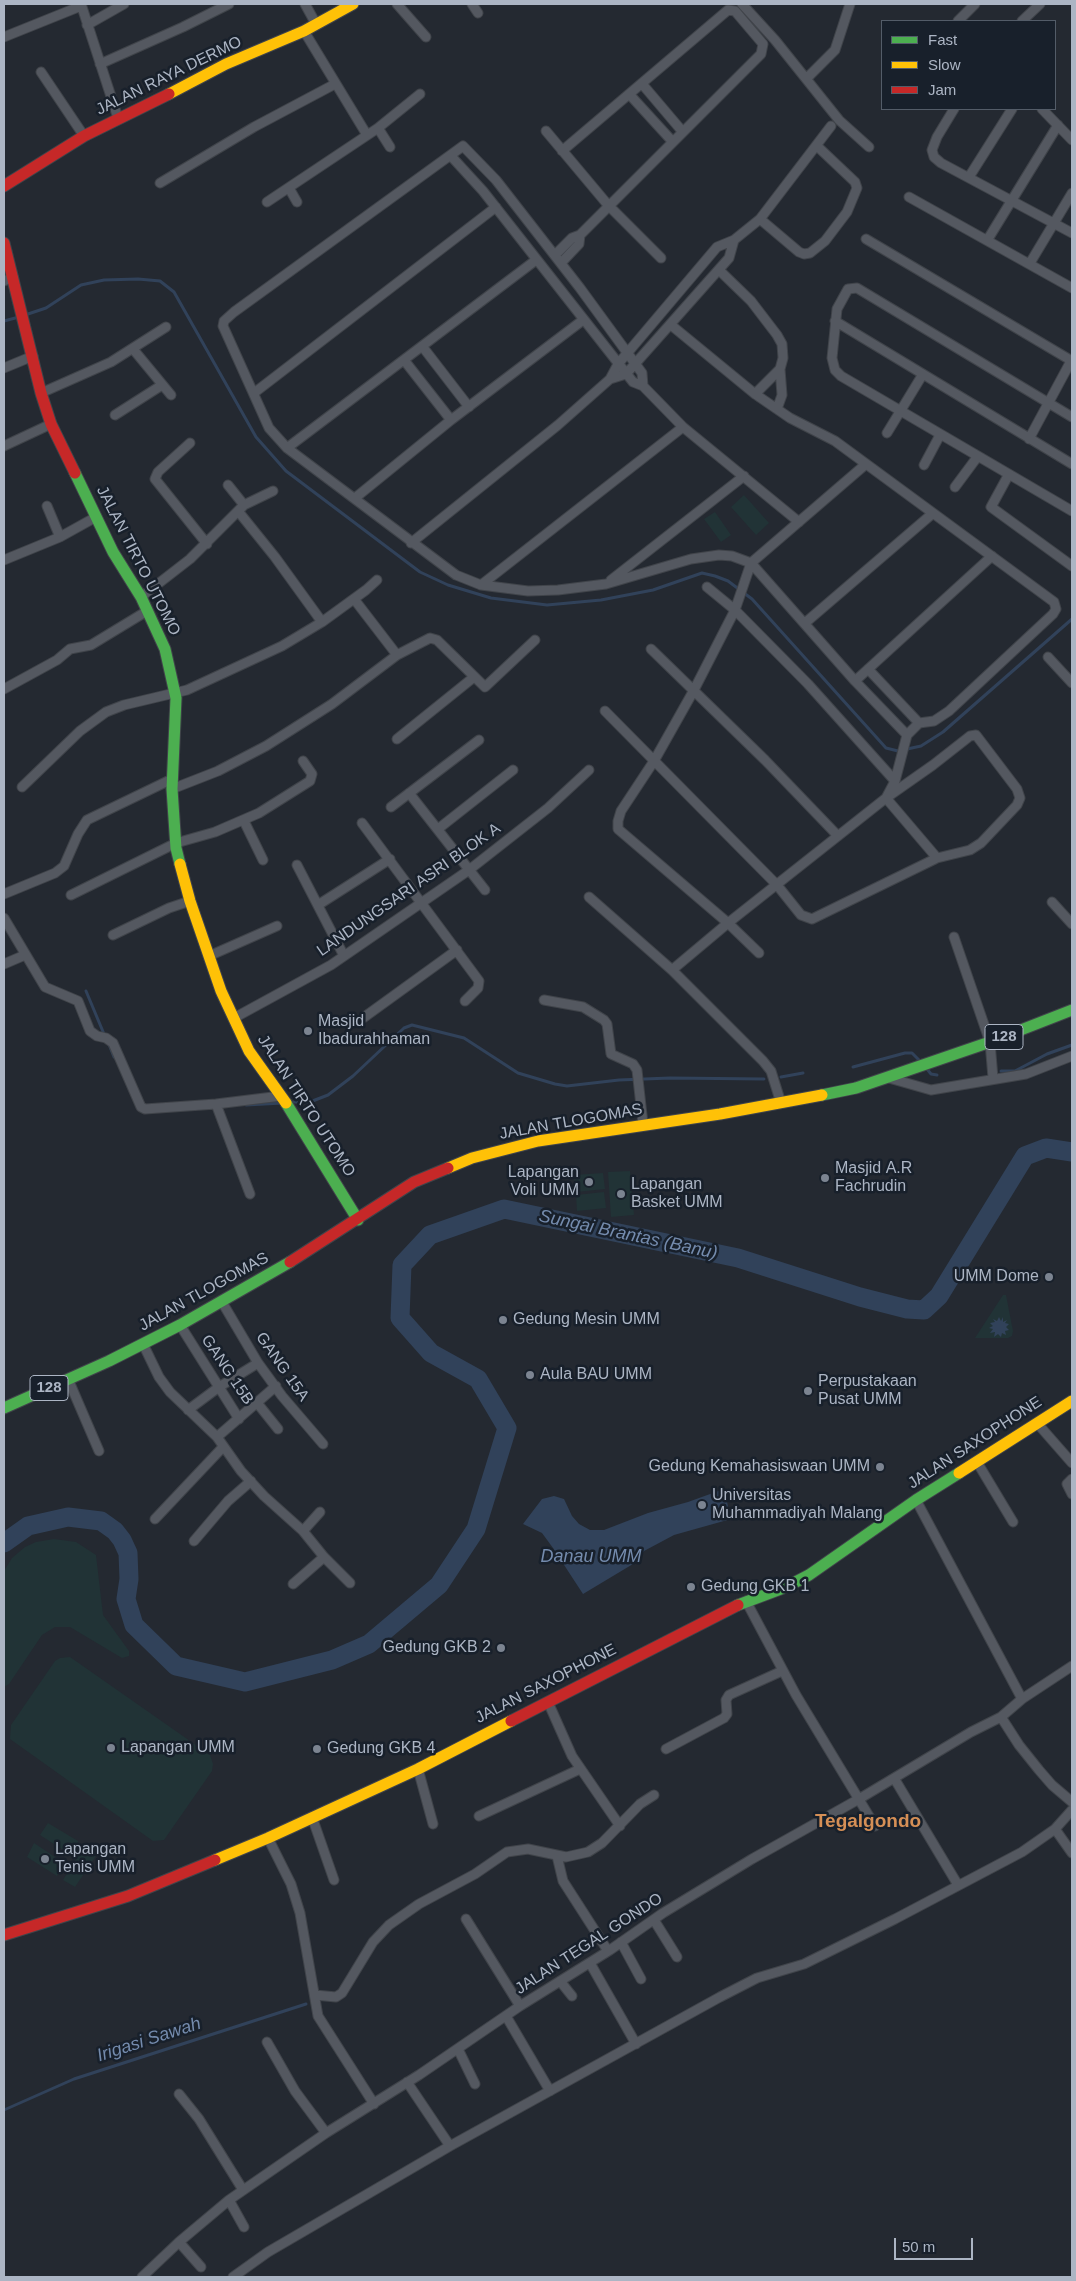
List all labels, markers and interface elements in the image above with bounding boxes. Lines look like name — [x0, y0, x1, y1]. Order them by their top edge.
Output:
legend — [881, 20, 1056, 110]
text: Fast — [928, 31, 957, 48]
street label: JALAN RAYA DERMO — [93, 32, 245, 120]
text: Slow — [928, 56, 961, 73]
text: Jam — [928, 81, 956, 98]
street label: JALAN TIRTO UTOMO — [92, 483, 184, 639]
street label: LANDUNGSARI ASRI BLOK A — [314, 819, 504, 961]
place label: Masjid Ibadurahhaman — [318, 1012, 430, 1050]
road number: 128 — [985, 1024, 1023, 1050]
marker: Masjid Ibadurahhaman — [302, 1025, 314, 1037]
street label: JALAN TIRTO UTOMO — [253, 1031, 359, 1181]
street label: JALAN TLOGOMAS — [498, 1100, 644, 1144]
place label: Masjid A.R Fachrudin — [835, 1159, 912, 1197]
place label: Lapangan Voli UMM — [508, 1163, 579, 1201]
marker: Masjid A.R Fachrudin — [819, 1172, 831, 1184]
place label: Lapangan Basket UMM — [631, 1175, 723, 1213]
marker: Lapangan Voli UMM — [583, 1176, 595, 1188]
marker: Lapangan Basket UMM — [615, 1188, 627, 1200]
water label: Sungai Brantas (Banu) — [537, 1206, 719, 1264]
street label: JALAN TLOGOMAS — [136, 1248, 272, 1336]
place label: UMM Dome — [954, 1267, 1039, 1287]
marker: UMM Dome — [1043, 1271, 1055, 1283]
place label: Gedung Mesin UMM — [513, 1310, 660, 1330]
marker: Gedung Mesin UMM — [497, 1314, 509, 1326]
street label: GANG 15A — [251, 1329, 313, 1405]
street label: GANG 15B — [197, 1331, 257, 1409]
place label: Aula BAU UMM — [540, 1365, 652, 1385]
marker: Aula BAU UMM — [524, 1369, 536, 1381]
place label: Perpustakaan Pusat UMM — [818, 1372, 917, 1410]
road number: 128 — [30, 1376, 68, 1400]
marker: Perpustakaan Pusat UMM — [802, 1385, 814, 1397]
street label: JALAN SAXOPHONE — [905, 1393, 1045, 1493]
place label: Gedung Kemahasiswaan UMM — [649, 1457, 870, 1477]
marker: Gedung Kemahasiswaan UMM — [874, 1461, 886, 1473]
place label: Universitas Muhammadiyah Malang — [712, 1486, 883, 1524]
marker: Universitas Muhammadiyah Malang — [696, 1499, 708, 1511]
water label: Danau UMM — [540, 1546, 642, 1568]
place label: Gedung GKB 1 — [701, 1577, 810, 1597]
marker: Gedung GKB 1 — [685, 1581, 697, 1593]
place label: Gedung GKB 2 — [382, 1638, 491, 1658]
street label: JALAN SAXOPHONE — [472, 1640, 620, 1728]
marker: Gedung GKB 2 — [495, 1642, 507, 1654]
place label: Lapangan UMM — [121, 1738, 235, 1758]
place label: Gedung GKB 4 — [327, 1739, 436, 1759]
marker: Lapangan UMM — [105, 1742, 117, 1754]
marker: Gedung GKB 4 — [311, 1743, 323, 1755]
district label: Tegalgondo — [815, 1811, 921, 1833]
place label: Lapangan Tenis UMM — [55, 1840, 135, 1878]
marker: Lapangan Tenis UMM — [39, 1853, 51, 1865]
street label: JALAN TEGAL GONDO — [512, 1889, 666, 1999]
water label: Irigasi Sawah — [94, 2013, 204, 2067]
scale bar — [896, 2228, 975, 2260]
text: 50 m — [902, 2238, 935, 2255]

